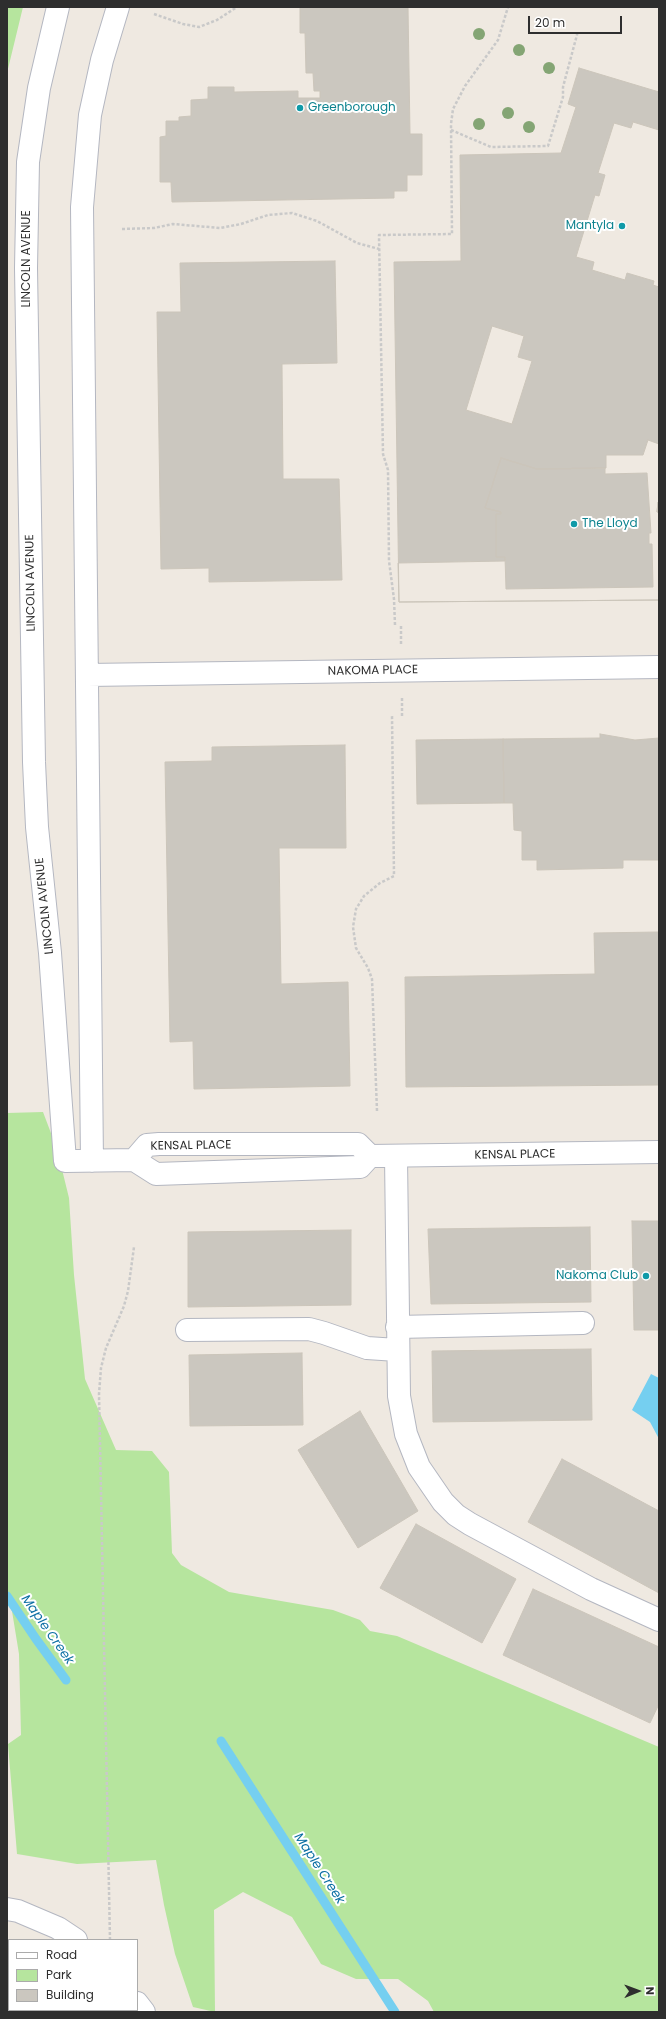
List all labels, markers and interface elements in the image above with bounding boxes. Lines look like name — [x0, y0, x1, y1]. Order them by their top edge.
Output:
scale bar — [530, 8, 624, 34]
text: 20 m — [535, 14, 565, 31]
place label: Greenborough — [308, 101, 396, 115]
marker: Greenborough — [295, 103, 305, 113]
street label: LINCOLN AVENUE — [20, 210, 34, 308]
place label: Mantyla — [566, 219, 614, 233]
marker: Mantyla — [617, 221, 627, 231]
place label: The Lloyd — [582, 517, 637, 531]
marker: The Lloyd — [569, 519, 579, 529]
street label: LINCOLN AVENUE — [23, 534, 39, 632]
street label: NAKOMA PLACE — [328, 663, 418, 679]
street label: LINCOLN AVENUE — [33, 857, 57, 955]
street label: KENSAL PLACE — [150, 1138, 232, 1154]
street label: KENSAL PLACE — [474, 1147, 556, 1163]
place label: Nakoma Club — [556, 1269, 638, 1283]
marker: Nakoma Club — [641, 1271, 651, 1281]
water label: Maple Creek — [17, 1592, 77, 1668]
water label: Maple Creek — [290, 1831, 348, 1907]
legend — [8, 1939, 138, 2011]
text: Road — [46, 1946, 77, 1963]
text: Park — [46, 1966, 72, 1983]
north arrow — [618, 1971, 658, 2011]
text: Building — [46, 1986, 94, 2003]
text: N — [642, 1987, 658, 1995]

